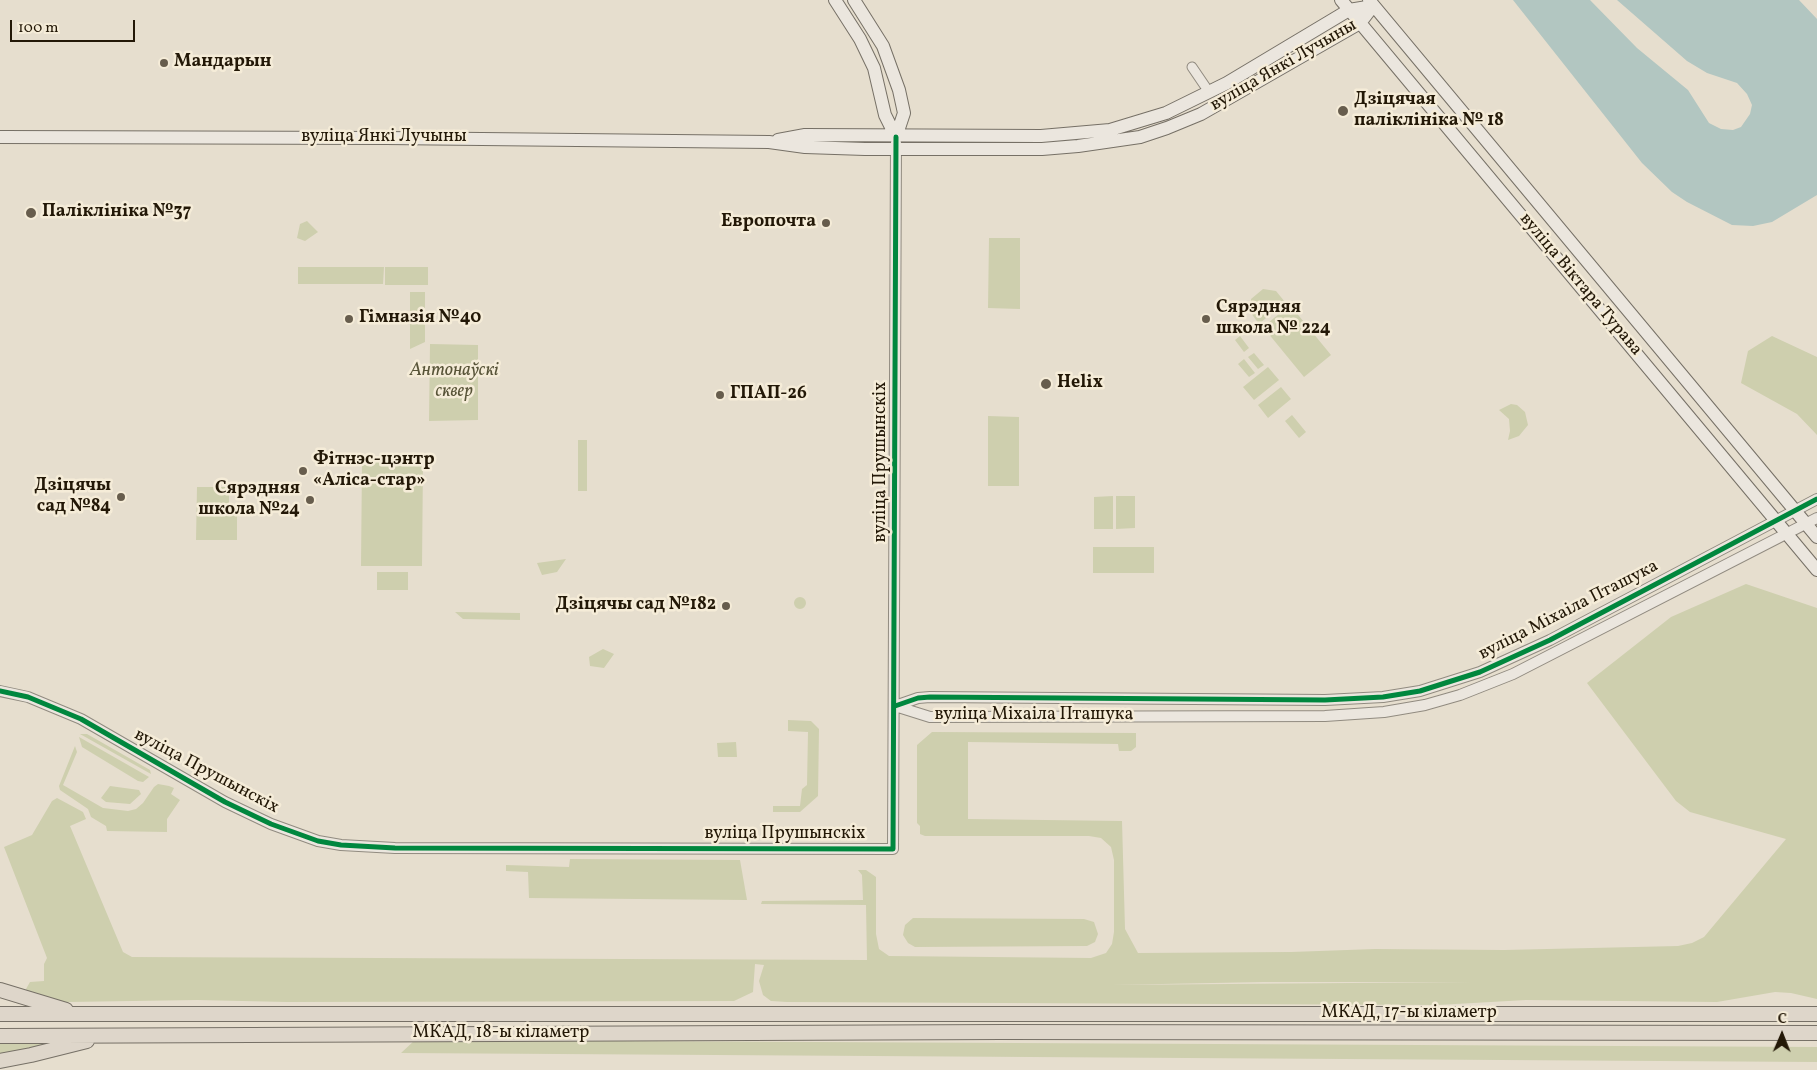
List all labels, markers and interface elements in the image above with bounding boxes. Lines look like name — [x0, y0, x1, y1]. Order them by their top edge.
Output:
scale bar — [12, 10, 138, 42]
street label: вуліца Янкі Лучыны — [1207, 15, 1361, 117]
text: 100 m — [18, 18, 58, 39]
place label: Мандарын — [174, 52, 272, 74]
marker: Мандарын — [158, 57, 170, 69]
place label: Дзіцячая паліклініка № 18 — [1354, 90, 1504, 132]
marker: Дзіцячая паліклініка № 18 — [1336, 104, 1350, 118]
street label: вуліца Янкі Лучыны — [301, 127, 467, 149]
place label: Паліклініка №37 — [42, 202, 191, 224]
marker: Паліклініка №37 — [24, 206, 38, 220]
street label: вуліца Віктара Турава — [1514, 209, 1646, 361]
place label: Европочта — [721, 212, 816, 234]
marker: Европочта — [820, 217, 832, 229]
place label: Сярэдняя школа № 224 — [1216, 298, 1331, 340]
place label: Гімназія №40 — [359, 308, 481, 330]
marker: Гімназія №40 — [343, 313, 355, 325]
marker: Сярэдняя школа № 224 — [1200, 313, 1212, 325]
park label: Антонаўскі сквер — [410, 361, 498, 404]
place label: Helix — [1057, 373, 1103, 395]
marker: Helix — [1039, 377, 1053, 391]
street label: вуліца Прушынскіх — [871, 382, 893, 542]
place label: ГПАП-26 — [730, 384, 807, 406]
marker: ГПАП-26 — [714, 389, 726, 401]
place label: Фітнэс-цэнтр «Аліса-стар» — [313, 450, 435, 492]
marker: Фітнэс-цэнтр «Аліса-стар» — [297, 465, 309, 477]
place label: Дзіцячы сад №84 — [34, 476, 111, 518]
place label: Сярэдняя школа №24 — [198, 479, 300, 522]
marker: Дзіцячы сад №84 — [115, 491, 127, 503]
marker: Сярэдняя школа №24 — [304, 494, 316, 506]
street label: вуліца Міхаіла Пташука — [1476, 556, 1662, 666]
place label: Дзіцячы сад №182 — [555, 595, 716, 617]
marker: Дзіцячы сад №182 — [720, 600, 732, 612]
street label: вуліца Міхаіла Пташука — [935, 705, 1133, 727]
street label: вуліца Прушынскіх — [130, 725, 282, 819]
street label: вуліца Прушынскіх — [705, 824, 865, 846]
street label: МКАД, 17-ы кіламетр — [1321, 1003, 1497, 1025]
north arrow — [1757, 1010, 1807, 1060]
text: С — [1778, 1010, 1787, 1029]
street label: МКАД, 18-ы кіламетр — [413, 1023, 589, 1045]

